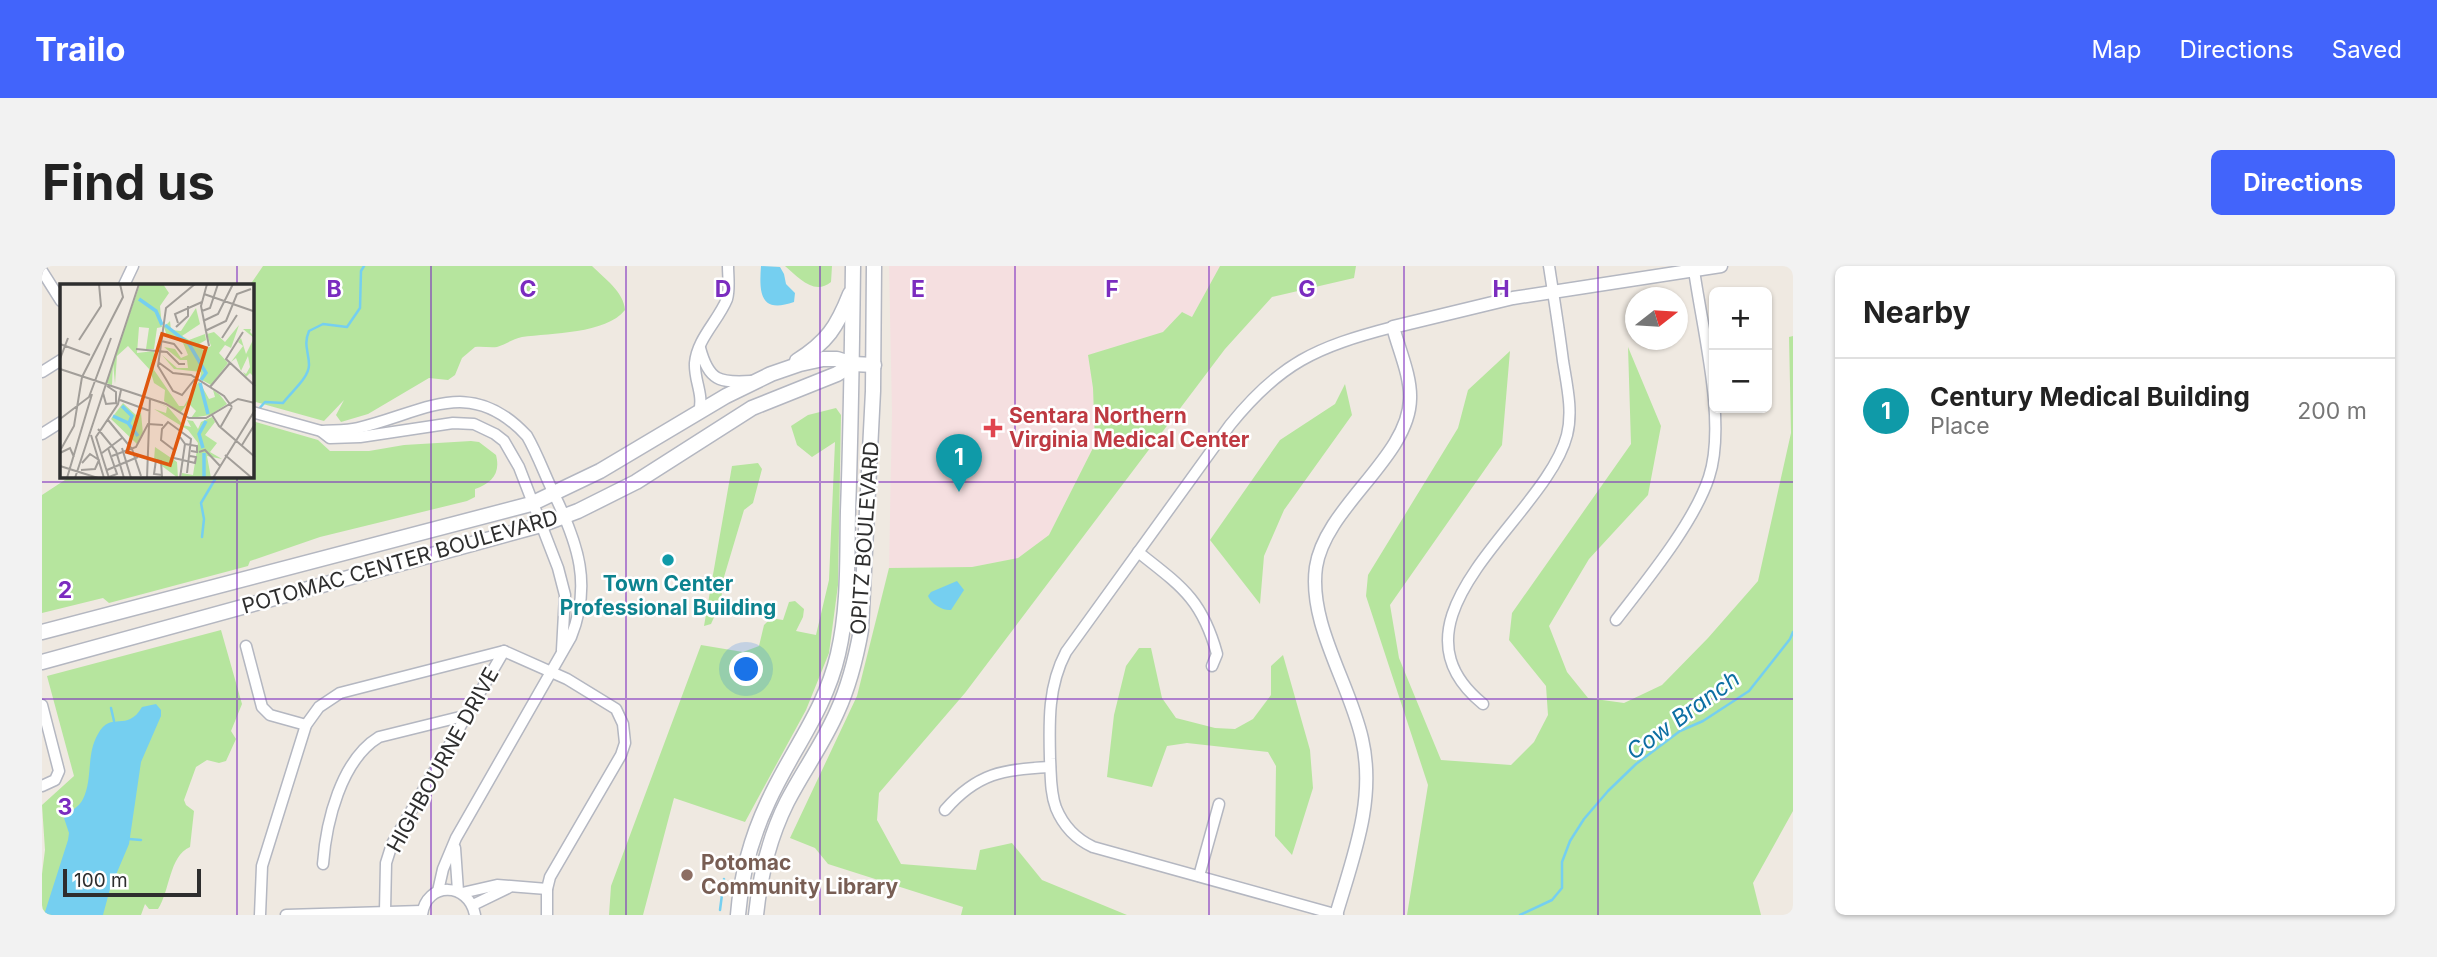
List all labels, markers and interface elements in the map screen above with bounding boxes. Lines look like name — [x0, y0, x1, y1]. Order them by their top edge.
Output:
text: Trailo — [35, 29, 125, 69]
text: Map — [2092, 35, 2141, 64]
text: Directions — [2179, 35, 2294, 64]
text: Saved — [2332, 35, 2402, 64]
button: Directions — [2211, 150, 2395, 215]
text: Find us — [42, 153, 215, 212]
text: B — [326, 275, 342, 303]
text: C — [519, 275, 537, 303]
text: D — [715, 275, 731, 303]
text: E — [911, 275, 925, 303]
text: F — [1105, 275, 1119, 303]
text: G — [1298, 275, 1316, 303]
text: H — [1492, 275, 1510, 303]
inset map — [60, 284, 254, 478]
north arrow — [1625, 287, 1688, 350]
map controls — [1709, 287, 1772, 413]
button: + — [1709, 287, 1772, 350]
text: Nearby — [1863, 294, 1971, 330]
button: − — [1709, 350, 1772, 413]
text: Century Medical Building — [1930, 381, 2250, 412]
text: 1 — [1881, 397, 1891, 425]
text: 200 m — [2297, 397, 2367, 425]
place label: Sentara Northern Virginia Medical Center — [1009, 403, 1250, 452]
text: Place — [1930, 412, 1990, 440]
marker: Sentara Northern Virginia Medical Center — [983, 418, 1003, 438]
pin: 1 — [936, 434, 982, 492]
street label: OPITZ BOULEVARD — [845, 440, 884, 636]
street label: POTOMAC CENTER BOULEVARD — [239, 504, 561, 619]
marker: Town Center Professional Building — [660, 552, 676, 568]
place label: Town Center Professional Building — [560, 571, 776, 620]
text: 2 — [58, 576, 72, 604]
your location — [729, 652, 763, 686]
street label: HIGHBOURNE DRIVE — [381, 663, 504, 856]
water label: Cow Branch — [1621, 665, 1745, 765]
text: 3 — [58, 793, 72, 821]
place label: Potomac Community Library — [701, 850, 898, 899]
scale bar — [63, 866, 201, 898]
marker: Potomac Community Library — [679, 867, 695, 883]
text: 100 m — [74, 869, 128, 892]

